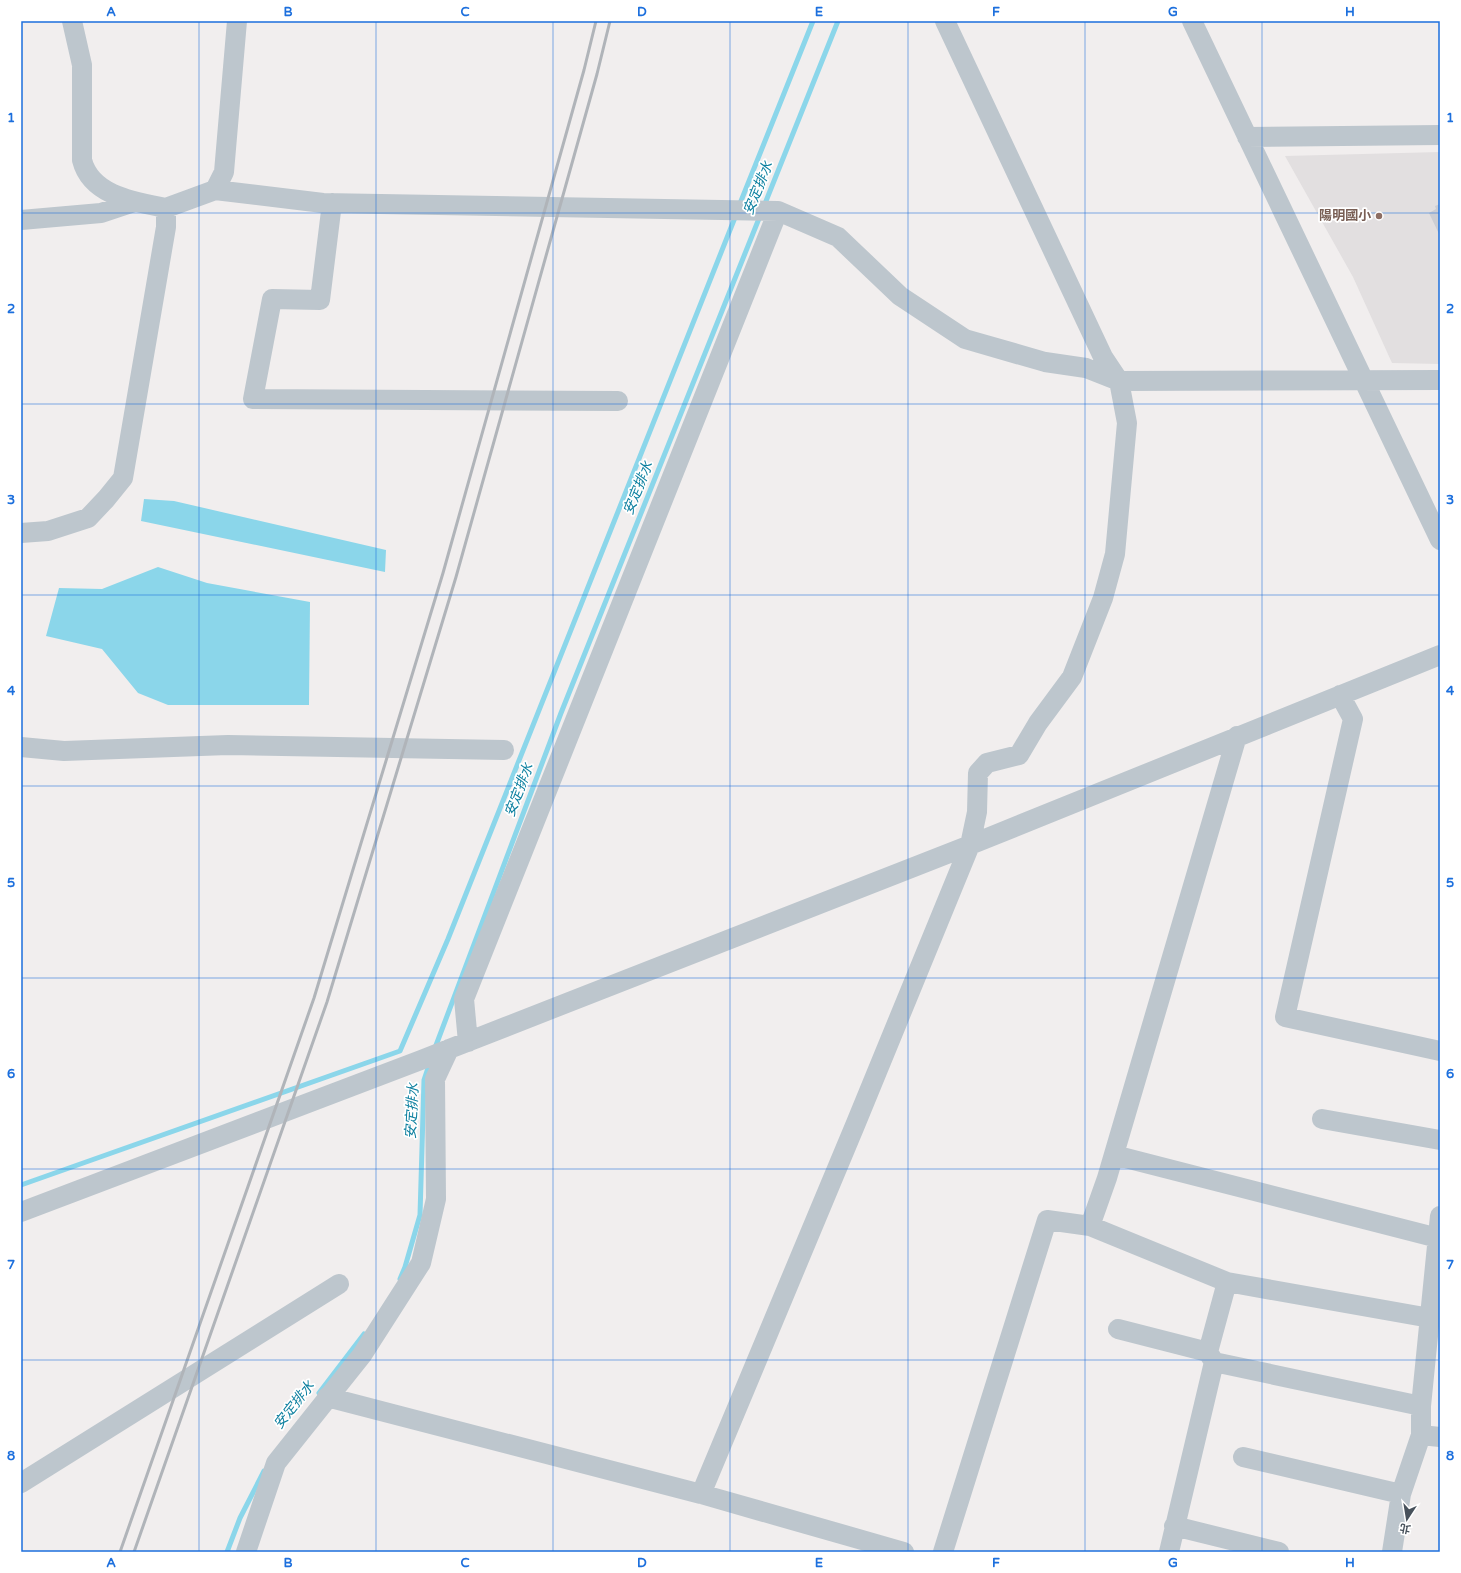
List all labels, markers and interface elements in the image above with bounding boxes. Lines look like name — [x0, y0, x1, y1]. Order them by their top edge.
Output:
text: A — [106, 4, 116, 20]
text: B — [283, 4, 293, 20]
text: C — [460, 4, 470, 20]
text: D — [637, 4, 647, 20]
text: E — [815, 4, 823, 20]
text: F — [992, 4, 1000, 20]
text: G — [1168, 4, 1178, 20]
text: H — [1345, 4, 1355, 20]
text: 1 — [7, 110, 15, 126]
text: 1 — [1446, 110, 1454, 126]
water label: 安定排水 — [740, 158, 777, 217]
place label: 陽明國小 — [1319, 208, 1372, 224]
marker: 陽明國小 — [1374, 211, 1384, 221]
text: 2 — [7, 301, 15, 317]
text: 2 — [1446, 301, 1454, 317]
water label: 安定排水 — [620, 458, 657, 517]
text: 3 — [7, 492, 15, 508]
text: 3 — [1446, 492, 1454, 508]
text: 4 — [7, 683, 16, 699]
text: 4 — [1446, 683, 1455, 699]
water label: 安定排水 — [501, 760, 537, 819]
text: 5 — [7, 875, 15, 891]
text: 5 — [1446, 875, 1454, 891]
text: 6 — [7, 1066, 15, 1082]
text: 6 — [1446, 1066, 1454, 1082]
water label: 安定排水 — [402, 1082, 422, 1139]
text: 7 — [7, 1257, 15, 1273]
text: 7 — [1446, 1257, 1454, 1273]
water label: 安定排水 — [270, 1377, 319, 1432]
text: 8 — [7, 1448, 15, 1464]
text: 8 — [1446, 1448, 1454, 1464]
north arrow — [1387, 1499, 1427, 1539]
text: 北 — [1398, 1521, 1412, 1536]
text: A — [106, 1555, 116, 1571]
text: B — [283, 1555, 293, 1571]
text: C — [460, 1555, 470, 1571]
text: D — [637, 1555, 647, 1571]
text: E — [815, 1555, 823, 1571]
text: F — [992, 1555, 1000, 1571]
text: G — [1168, 1555, 1178, 1571]
text: H — [1345, 1555, 1355, 1571]

